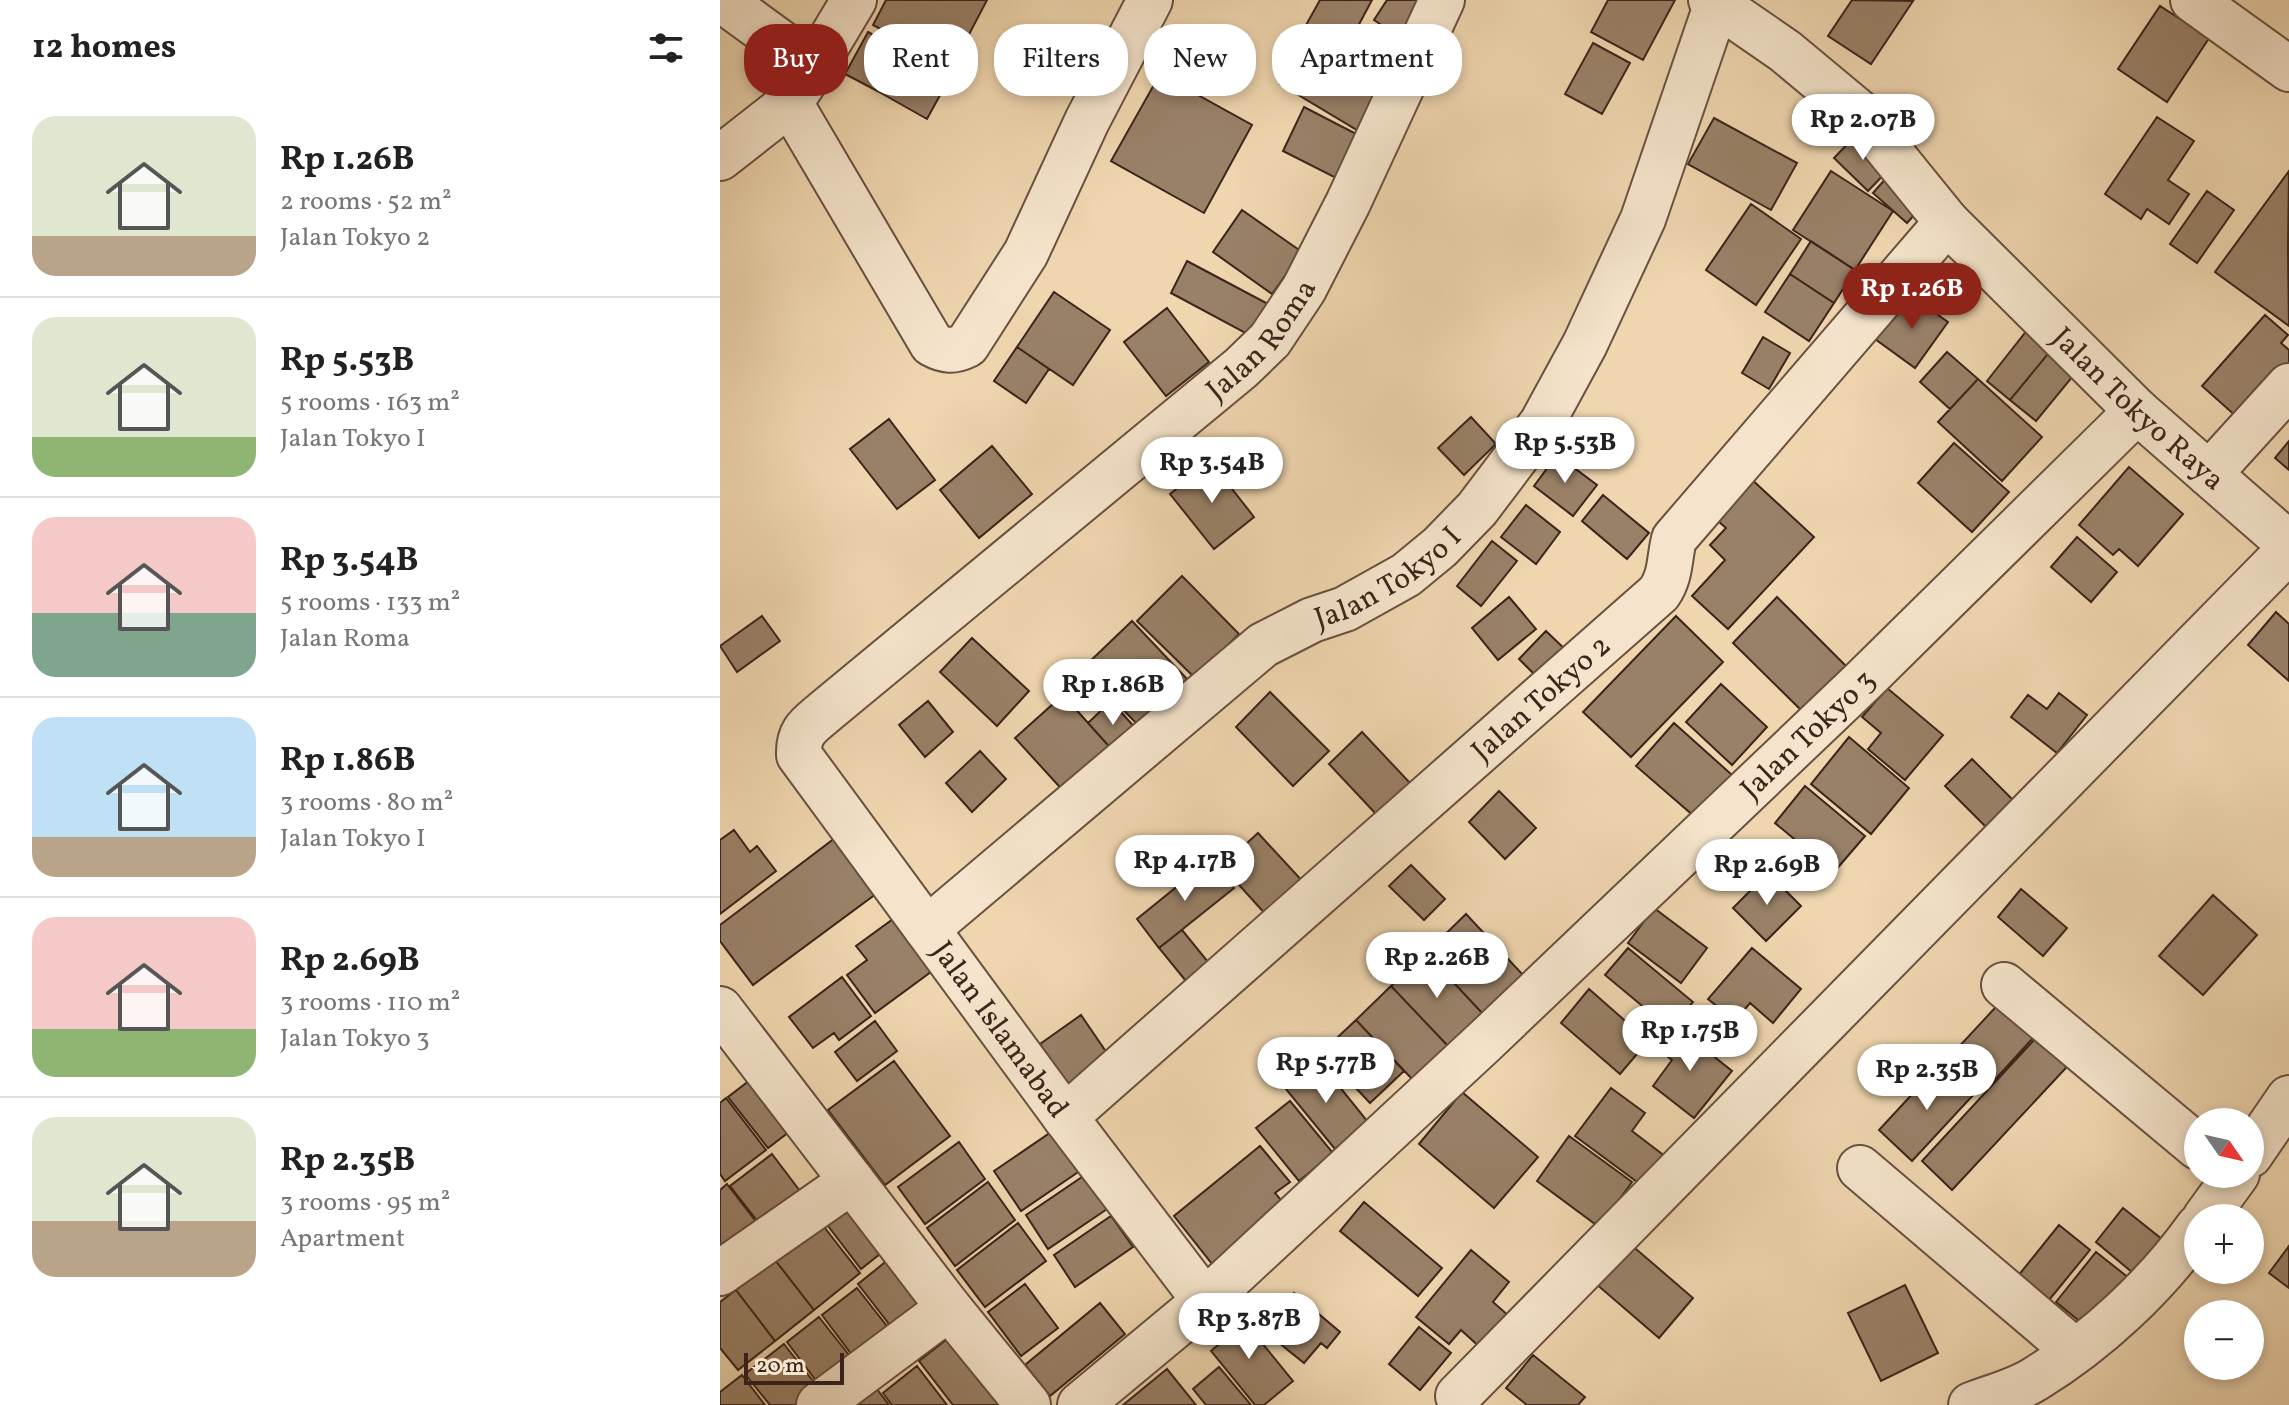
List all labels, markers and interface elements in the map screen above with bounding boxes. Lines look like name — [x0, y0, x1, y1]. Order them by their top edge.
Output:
chip: Buy — [744, 24, 848, 96]
chip: Rent — [864, 24, 978, 96]
chip: Filters — [994, 24, 1128, 96]
chip: New — [1144, 24, 1256, 96]
chip: Apartment — [1272, 24, 1462, 96]
text: 12 homes — [32, 25, 176, 72]
icon: filters — [644, 26, 688, 70]
pin: Rp 2.07B — [1780, 94, 1946, 162]
text: Rp 2.07B — [1810, 102, 1916, 138]
text: Rp 1.26B — [280, 137, 415, 184]
icon: home — [96, 148, 192, 244]
text: 2 rooms · 52 m² — [280, 184, 452, 220]
text: Jalan Tokyo 2 — [280, 220, 430, 256]
pin: Rp 1.26B — [1829, 263, 1995, 331]
text: Rp 1.26B — [1861, 271, 1963, 307]
street label: Jalan Roma — [1198, 273, 1328, 411]
street label: Jalan Tokyo Raya — [2041, 319, 2233, 501]
text: Rp 5.53B — [280, 338, 414, 385]
icon: home — [96, 349, 192, 445]
text: 5 rooms · 163 m² — [280, 385, 460, 421]
pin: Rp 5.53B — [1482, 417, 1648, 485]
text: Jalan Tokyo I — [280, 421, 425, 457]
text: Rp 5.53B — [1514, 425, 1616, 461]
pin: Rp 3.54B — [1129, 437, 1295, 505]
text: Rp 3.54B — [1159, 445, 1265, 481]
street label: Jalan Tokyo I — [1309, 518, 1472, 641]
text: Rp 3.54B — [280, 538, 419, 585]
icon: home — [96, 549, 192, 645]
text: 5 rooms · 133 m² — [280, 585, 460, 621]
text: Jalan Roma — [280, 621, 410, 657]
street label: Jalan Tokyo 2 — [1463, 626, 1621, 772]
pin: Rp 1.86B — [1030, 659, 1196, 727]
street label: Jalan Tokyo 3 — [1732, 661, 1886, 810]
text: Rp 1.86B — [1061, 667, 1165, 703]
text: Rp 1.86B — [280, 738, 415, 785]
icon: home — [96, 749, 192, 845]
text: 3 rooms · 80 m² — [280, 785, 453, 821]
text: Jalan Tokyo I — [280, 821, 425, 857]
pin: Rp 4.17B — [1102, 835, 1268, 903]
pin: Rp 2.69B — [1684, 839, 1850, 907]
text: Rp 4.17B — [1133, 843, 1237, 879]
text: Rp 2.69B — [1714, 847, 1820, 883]
pin: Rp 2.26B — [1354, 932, 1520, 1000]
street label: Jalan Islamabad — [921, 933, 1078, 1127]
text: Rp 2.69B — [280, 938, 420, 985]
text: Rp 2.26B — [1384, 940, 1490, 976]
icon: home — [96, 949, 192, 1045]
text: 3 rooms · 110 m² — [280, 985, 460, 1021]
pin: Rp 1.75B — [1607, 1005, 1773, 1073]
text: Rp 1.75B — [1640, 1013, 1740, 1049]
text: Jalan Tokyo 3 — [280, 1021, 429, 1057]
pin: Rp 5.77B — [1243, 1037, 1409, 1105]
pin: Rp 2.35B — [1844, 1044, 2010, 1112]
text: Rp 5.77B — [1275, 1045, 1377, 1081]
text: Rp 2.35B — [1875, 1052, 1979, 1088]
north arrow — [2184, 1108, 2264, 1188]
map controls — [2184, 1108, 2264, 1380]
text: Rp 2.35B — [280, 1138, 415, 1185]
icon: home — [96, 1149, 192, 1245]
text: 3 rooms · 95 m² — [280, 1185, 450, 1221]
button: + — [2184, 1204, 2264, 1284]
text: Apartment — [280, 1221, 405, 1257]
pin: Rp 3.87B — [1166, 1293, 1332, 1361]
button: − — [2184, 1300, 2264, 1380]
text: Rp 3.87B — [1197, 1301, 1301, 1337]
scale bar — [744, 1349, 844, 1385]
text: 20 m — [756, 1351, 805, 1382]

